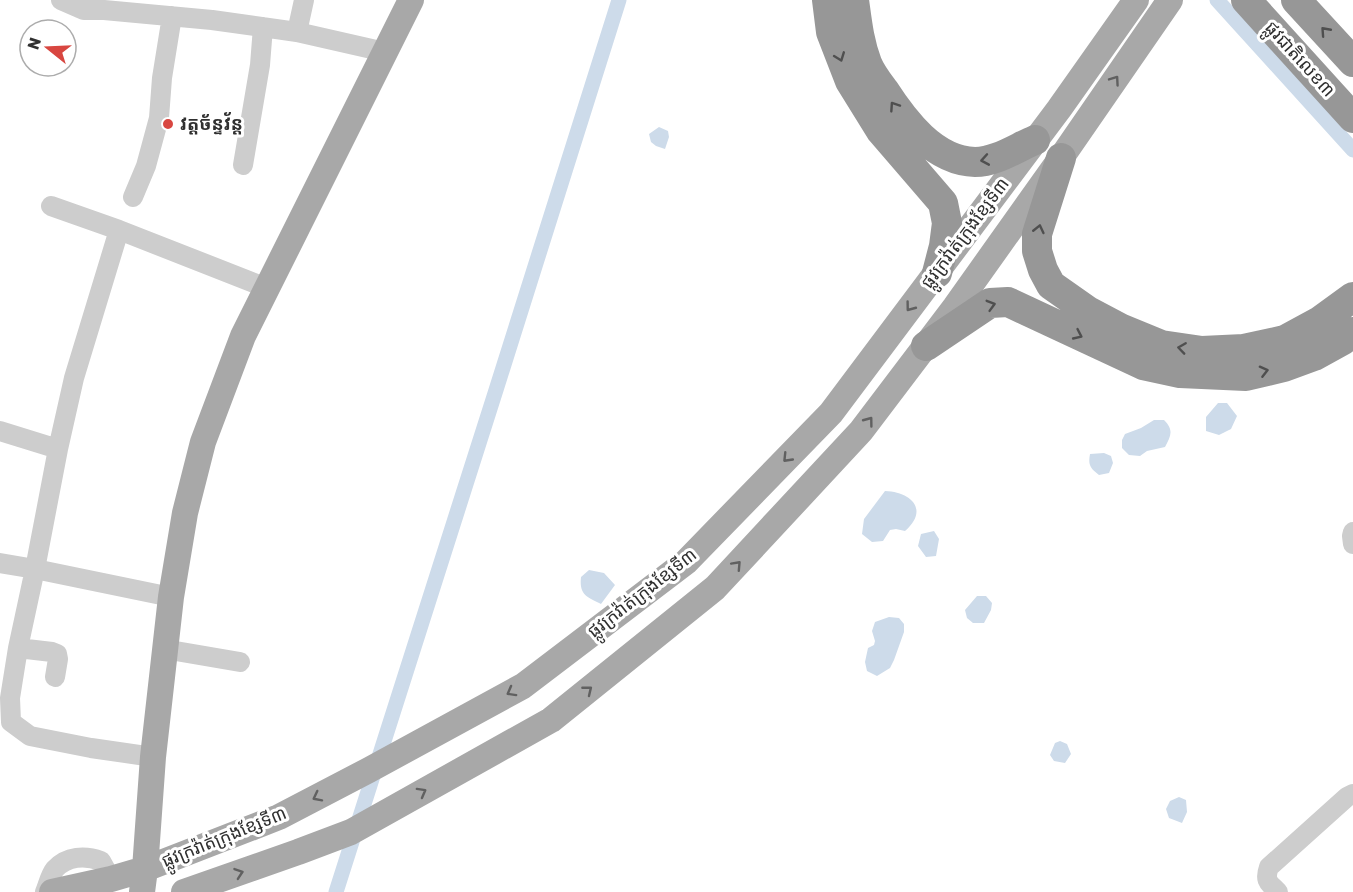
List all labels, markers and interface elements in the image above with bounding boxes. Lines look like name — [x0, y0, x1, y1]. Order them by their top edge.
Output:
street label: ផ្លូវជាតិលេខ៣ — [1256, 17, 1340, 105]
north arrow — [18, 18, 78, 78]
one-way arrow — [1321, 27, 1332, 38]
text: N — [23, 35, 45, 52]
one-way arrow — [833, 50, 845, 61]
one-way arrow — [1108, 75, 1119, 86]
one-way arrow — [890, 102, 902, 112]
place label: វត្តច័ន្ទវ័ន្ត — [180, 112, 243, 135]
marker: វត្តច័ន្ទវ័ន្ត — [161, 117, 175, 131]
one-way arrow — [981, 153, 990, 165]
street label: ផ្លូវក្រវ៉ាត់ក្រុងខ្សែទី៣ — [916, 173, 1018, 296]
one-way arrow — [1032, 225, 1045, 235]
one-way arrow — [986, 300, 996, 312]
one-way arrow — [907, 301, 918, 312]
one-way arrow — [1071, 327, 1082, 339]
one-way arrow — [1178, 343, 1187, 355]
one-way arrow — [1259, 366, 1269, 379]
one-way arrow — [861, 417, 872, 428]
one-way arrow — [783, 451, 794, 461]
street label: ផ្លូវក្រវ៉ាត់ក្រុងខ្សែទី៣ — [583, 543, 704, 647]
one-way arrow — [730, 561, 741, 572]
one-way arrow — [507, 685, 518, 696]
one-way arrow — [581, 687, 592, 698]
one-way arrow — [416, 788, 426, 799]
one-way arrow — [313, 790, 324, 801]
street label: ផ្លូវក្រវ៉ាត់ក្រុងខ្សែទី៣ — [158, 802, 292, 877]
one-way arrow — [233, 867, 244, 880]

